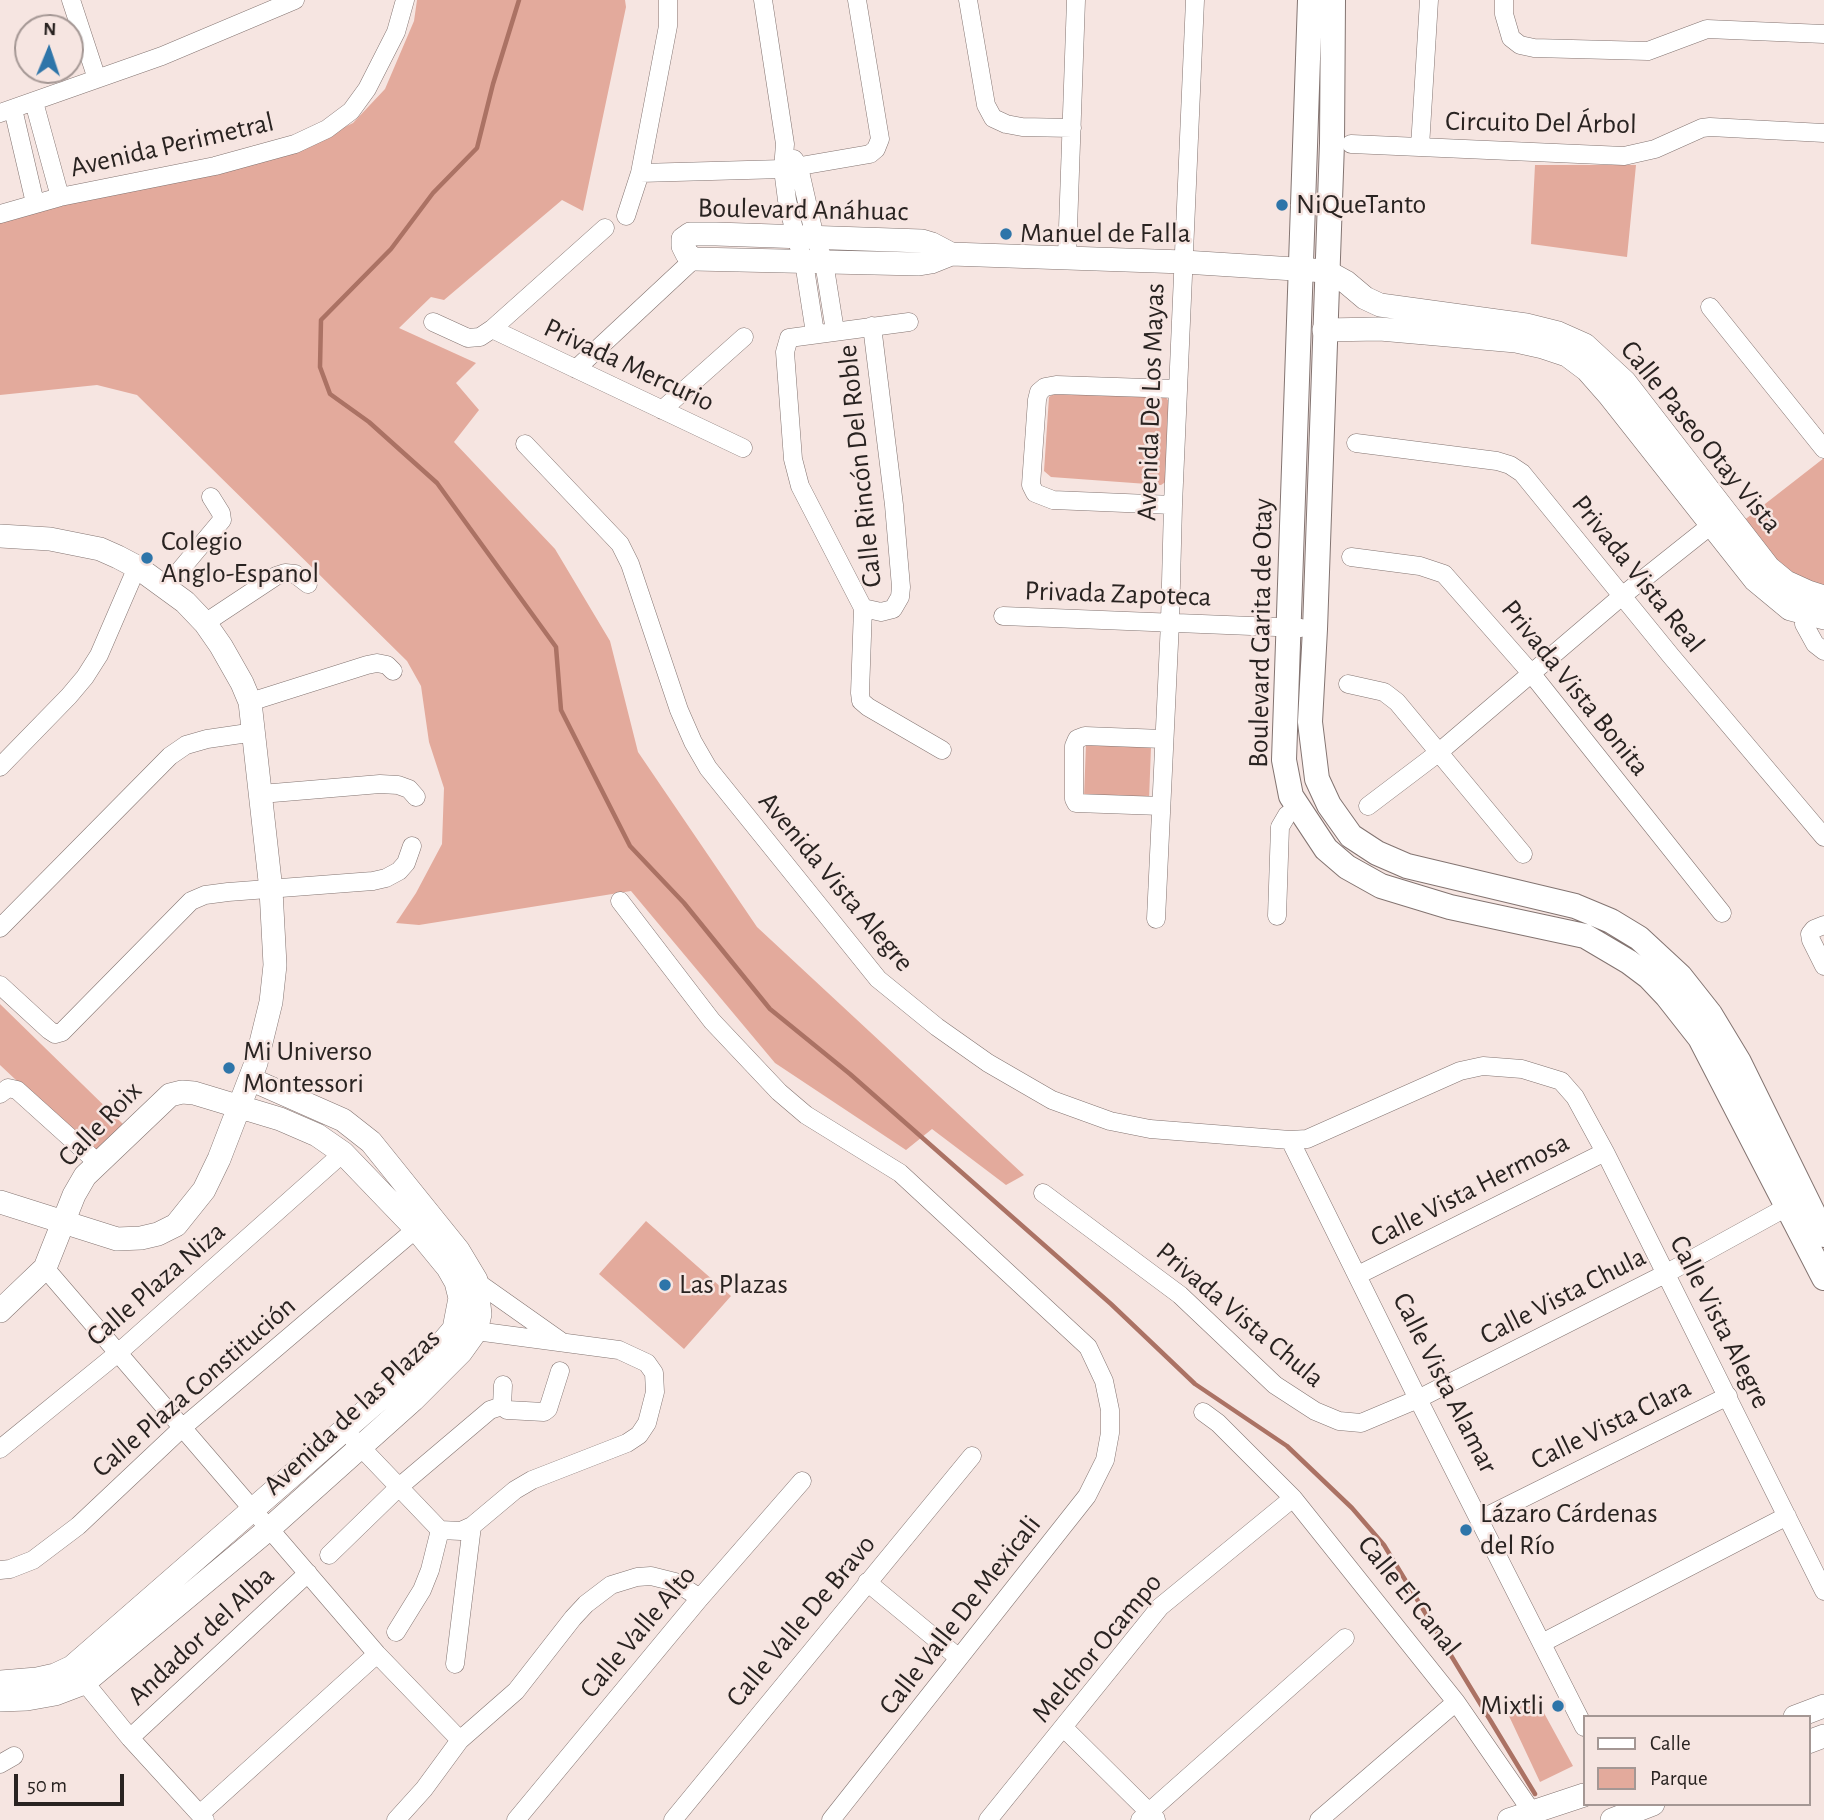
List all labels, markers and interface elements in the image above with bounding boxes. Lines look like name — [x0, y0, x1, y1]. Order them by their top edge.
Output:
north arrow — [14, 14, 84, 84]
text: N — [43, 20, 57, 39]
street label: Avenida Perimetral — [67, 105, 277, 185]
street label: Circuito Del Árbol — [1445, 105, 1637, 141]
place label: NiQueTanto — [1296, 188, 1426, 222]
street label: Boulevard Anáhuac — [697, 191, 909, 229]
marker: NiQueTanto — [1274, 197, 1290, 213]
place label: Manuel de Falla — [1020, 217, 1191, 251]
marker: Manuel de Falla — [998, 226, 1014, 242]
street label: Avenida De Los Mayas — [1130, 282, 1172, 522]
street label: Privada Mercurio — [538, 311, 720, 419]
street label: Calle Paseo Otay Vista — [1613, 334, 1789, 540]
street label: Calle Rincón Del Roble — [831, 343, 889, 589]
street label: Privada Vista Real — [1564, 488, 1712, 660]
street label: Boulevard Garita de Otay — [1242, 498, 1280, 768]
place label: Colegio Anglo-Espanol — [161, 525, 319, 591]
marker: Colegio Anglo-Espanol — [139, 550, 155, 566]
street label: Privada Zapoteca — [1024, 574, 1212, 614]
street label: Privada Vista Bonita — [1494, 593, 1656, 783]
street label: Avenida Vista Alegre — [751, 785, 921, 979]
place label: Mi Universo Montessori — [243, 1035, 372, 1101]
marker: Mi Universo Montessori — [221, 1060, 237, 1076]
street label: Calle Roix — [51, 1074, 149, 1174]
street label: Calle Vista Hermosa — [1365, 1125, 1575, 1255]
street label: Calle Plaza Niza — [80, 1215, 232, 1353]
street label: Calle Vista Alegre — [1662, 1230, 1778, 1414]
street label: Privada Vista Chula — [1149, 1235, 1331, 1395]
street label: Calle Vista Chula — [1475, 1240, 1651, 1352]
place label: Las Plazas — [679, 1268, 788, 1302]
marker: Las Plazas — [657, 1277, 673, 1293]
street label: Calle Vista Alamar — [1385, 1287, 1505, 1479]
street label: Calle Plaza Constitución — [85, 1289, 303, 1485]
street label: Avenida de las Plazas — [257, 1321, 447, 1503]
street label: Calle Vista Clara — [1525, 1371, 1697, 1477]
place label: Lázaro Cárdenas del Río — [1480, 1497, 1658, 1563]
street label: Calle Valle De Mexicali — [872, 1509, 1048, 1721]
marker: Lázaro Cárdenas del Río — [1458, 1522, 1474, 1538]
street label: Calle Valle De Bravo — [719, 1528, 883, 1714]
street label: Calle El Canal — [1350, 1529, 1468, 1663]
street label: Andador del Alba — [121, 1559, 281, 1713]
street label: Calle Valle Alto — [573, 1559, 703, 1705]
street label: Melchor Ocampo — [1025, 1566, 1169, 1730]
place label: Mixtli — [1480, 1689, 1544, 1723]
marker: Mixtli — [1550, 1698, 1566, 1714]
legend — [1582, 1715, 1810, 1806]
text: Calle — [1650, 1733, 1691, 1754]
scale bar — [18, 1760, 128, 1804]
text: Parque — [1650, 1768, 1708, 1789]
text: 50 m — [27, 1775, 67, 1796]

